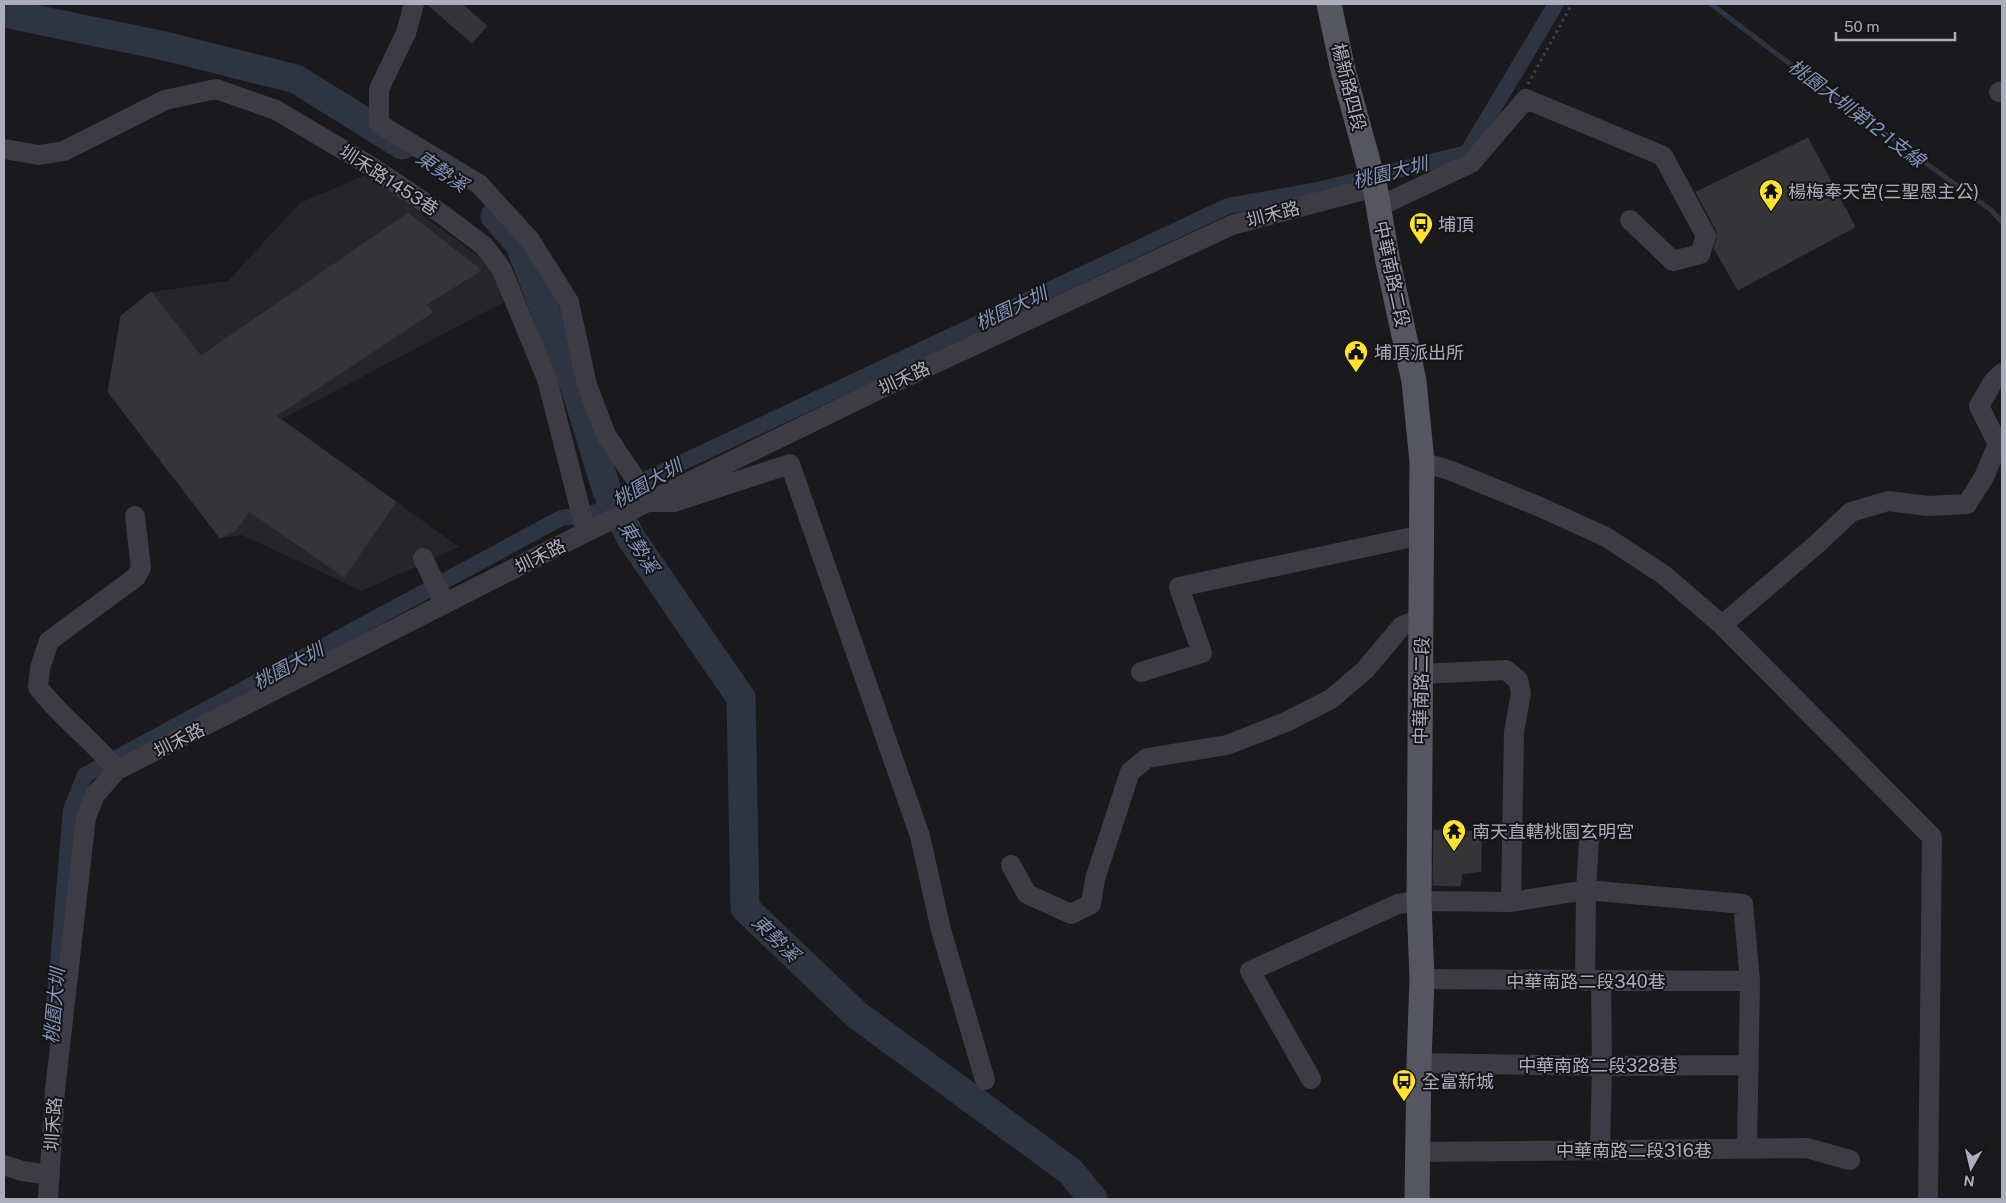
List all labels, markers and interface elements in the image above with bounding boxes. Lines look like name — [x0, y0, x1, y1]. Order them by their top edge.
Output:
scale bar — [1836, 10, 1955, 42]
text: 50 m — [1844, 18, 1879, 35]
street label: 楊新路四段 — [1328, 41, 1370, 133]
water label: 桃園大圳第12-1支線 — [1785, 55, 1931, 172]
street label: 圳禾路1453巷 — [336, 140, 442, 220]
water label: 東勢溪 — [412, 146, 474, 198]
water label: 桃園大圳 — [1350, 151, 1432, 192]
temple icon: 楊梅奉天宮(三聖恩主公) — [1758, 178, 1784, 212]
place label: 楊梅奉天宮(三聖恩主公) — [1788, 181, 1979, 202]
street label: 圳禾路 — [1244, 197, 1302, 231]
bus stop icon: 埔頂 — [1408, 211, 1434, 245]
place label: 埔頂 — [1438, 214, 1474, 235]
street label: 中華南路二段 — [1371, 219, 1413, 329]
water label: 桃園大圳 — [972, 281, 1053, 334]
public building icon: 埔頂派出所 — [1343, 339, 1369, 373]
place label: 埔頂派出所 — [1374, 342, 1464, 363]
street label: 圳禾路 — [875, 357, 933, 399]
water label: 桃園大圳 — [609, 453, 688, 512]
water label: 東勢溪 — [615, 517, 665, 580]
street label: 圳禾路 — [511, 534, 569, 578]
water label: 桃園大圳 — [249, 637, 329, 694]
street label: 中華南路二段 — [1410, 637, 1432, 745]
street label: 圳禾路 — [150, 718, 208, 762]
temple icon: 南天直轄桃園玄明宮 — [1441, 818, 1467, 852]
place label: 南天直轄桃園玄明宮 — [1472, 821, 1634, 842]
water label: 東勢溪 — [748, 910, 806, 968]
water label: 桃園大圳 — [40, 964, 69, 1045]
street label: 中華南路二段340巷 — [1506, 971, 1666, 992]
street label: 中華南路二段328巷 — [1518, 1055, 1678, 1076]
bus stop icon: 全富新城 — [1391, 1068, 1417, 1102]
place label: 全富新城 — [1422, 1071, 1494, 1092]
street label: 圳禾路 — [41, 1096, 65, 1152]
street label: 中華南路二段316巷 — [1556, 1140, 1712, 1161]
north arrow — [1946, 1143, 1996, 1193]
text: N — [1963, 1172, 1976, 1190]

